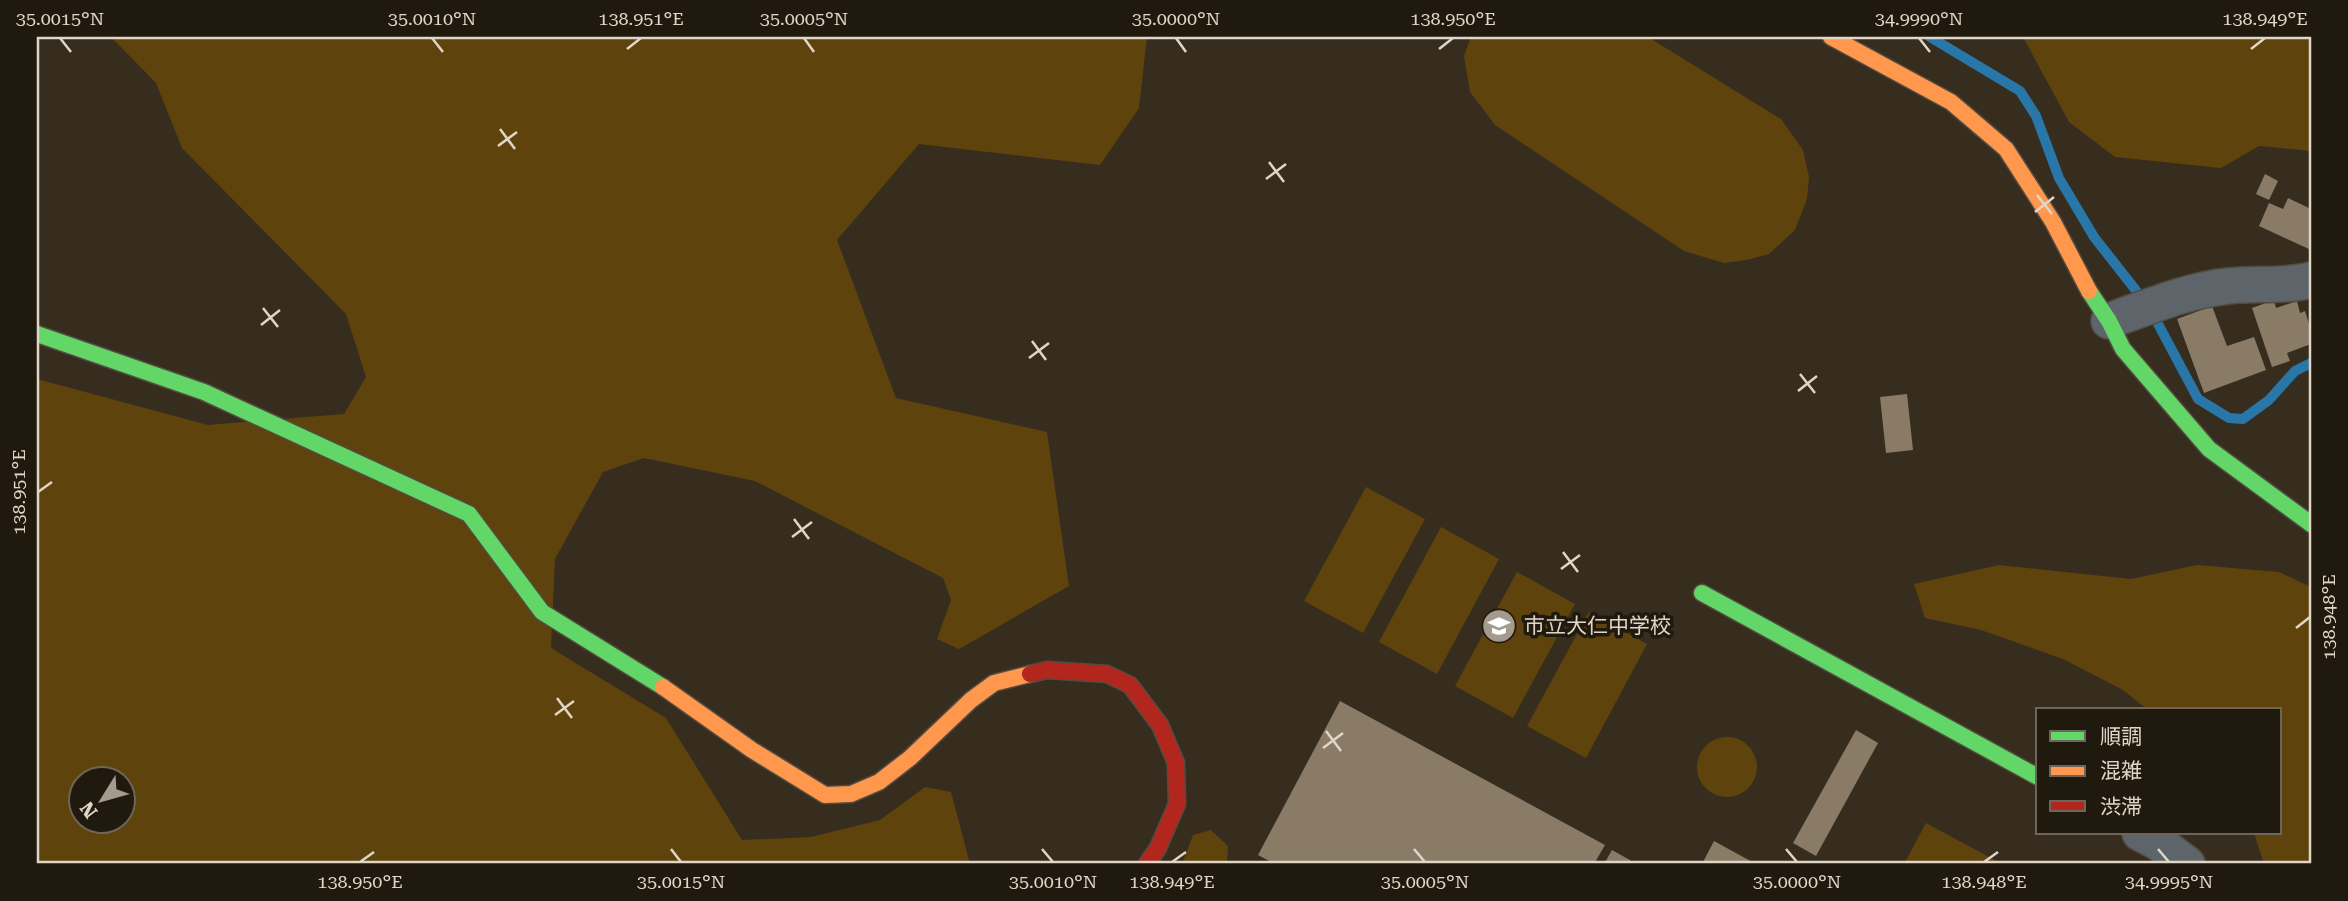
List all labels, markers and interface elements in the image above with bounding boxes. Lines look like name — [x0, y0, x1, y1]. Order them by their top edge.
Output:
text: 35.0015°N — [16, 8, 104, 29]
text: 35.0010°N — [388, 8, 476, 29]
text: 138.951°E — [598, 8, 684, 29]
text: 35.0005°N — [760, 8, 848, 29]
text: 35.0000°N — [1132, 8, 1220, 29]
text: 138.950°E — [1410, 8, 1496, 29]
text: 34.9990°N — [1875, 8, 1963, 29]
text: 138.949°E — [2222, 8, 2308, 29]
text: 138.951°E — [8, 449, 29, 535]
text: 138.948°E — [2318, 574, 2339, 660]
school or university icon: 市立大仁中学校 — [1480, 607, 1518, 645]
place label: 市立大仁中学校 — [1524, 614, 1671, 638]
legend — [2036, 708, 2282, 834]
text: 順調 — [2100, 725, 2142, 749]
text: 混雑 — [2100, 759, 2142, 783]
north arrow — [66, 764, 136, 834]
text: 渋滞 — [2100, 795, 2142, 819]
text: N — [75, 797, 102, 823]
text: 138.950°E — [317, 871, 403, 892]
text: 35.0015°N — [637, 871, 725, 892]
text: 35.0010°N — [1009, 871, 1097, 892]
text: 138.949°E — [1129, 871, 1215, 892]
text: 35.0005°N — [1381, 871, 1469, 892]
text: 35.0000°N — [1753, 871, 1841, 892]
text: 138.948°E — [1941, 871, 2027, 892]
text: 34.9995°N — [2125, 871, 2213, 892]

